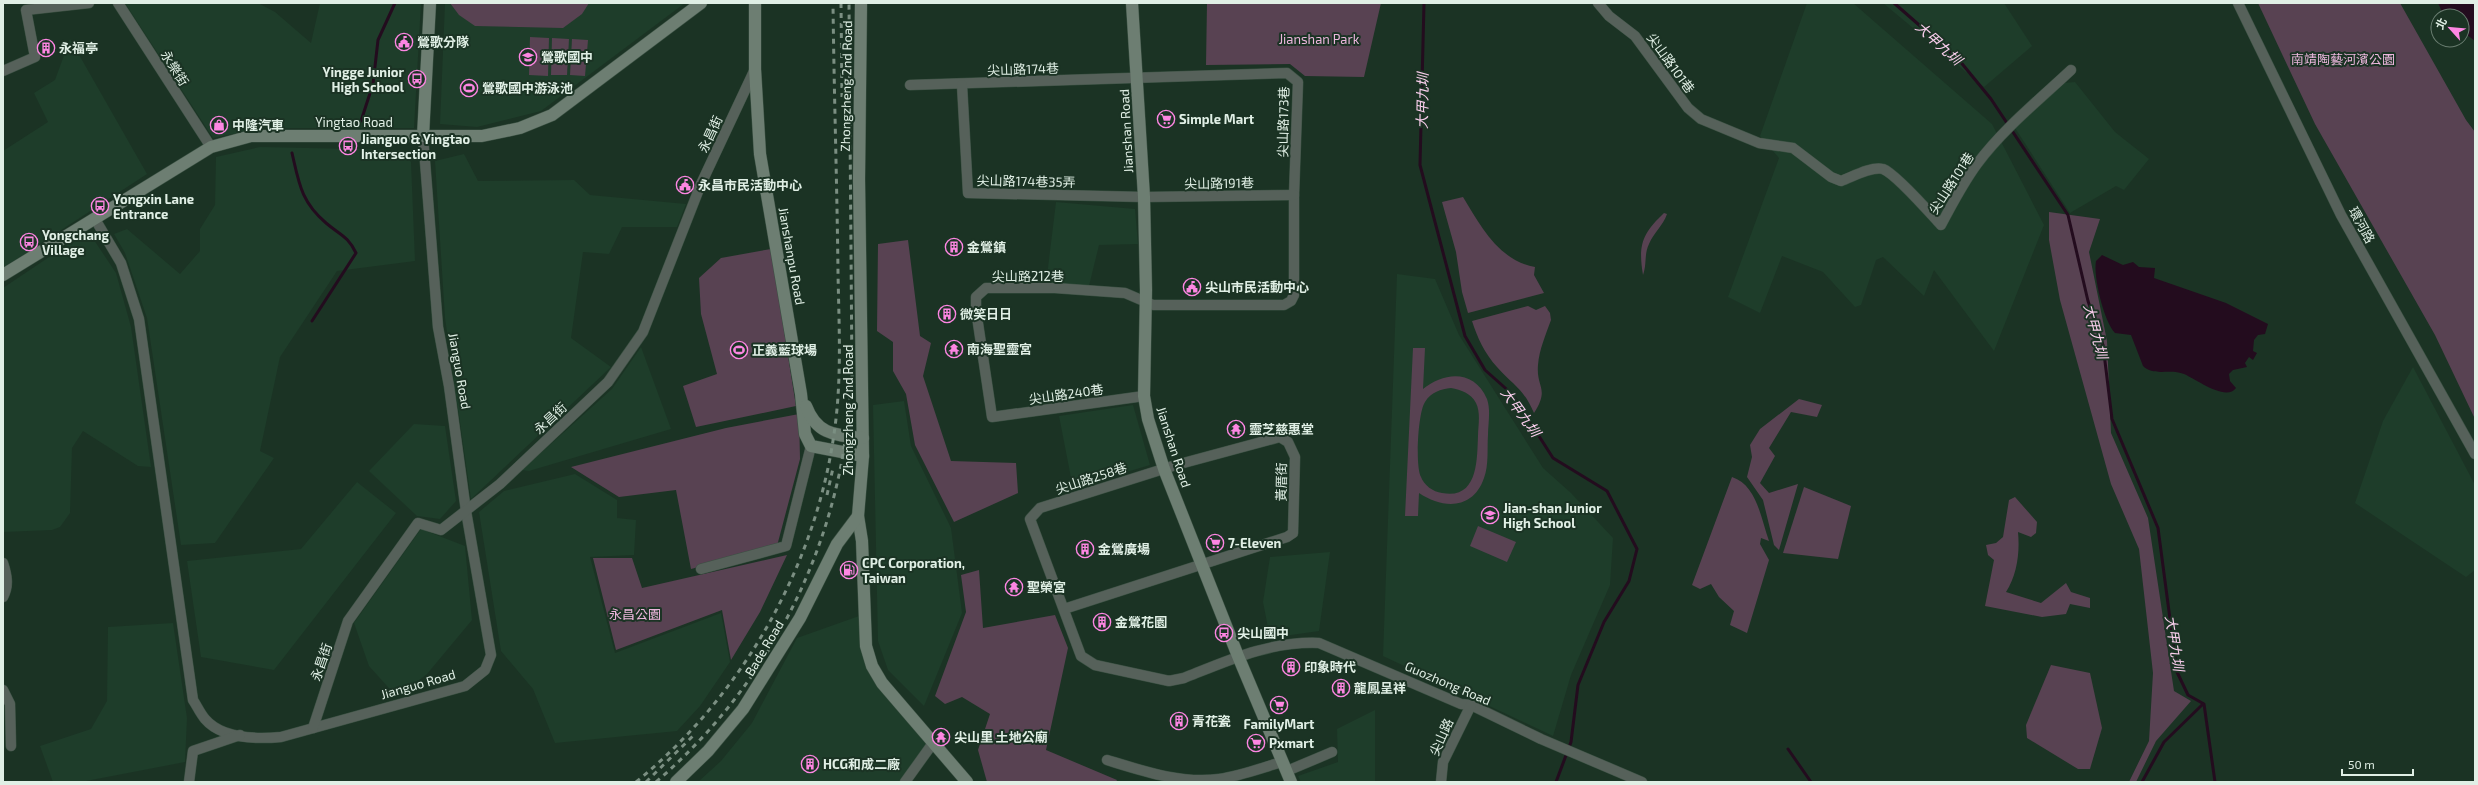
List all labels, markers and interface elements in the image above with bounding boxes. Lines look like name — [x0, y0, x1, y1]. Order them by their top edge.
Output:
north arrow — [2430, 8, 2470, 48]
text: 北 — [2432, 15, 2449, 31]
water label: 大甲九圳 — [1913, 18, 1967, 69]
street label: Zhongzheng 2nd Road — [837, 20, 855, 152]
street label: 尖山路101巷 — [1644, 30, 1698, 96]
park label: Jianshan Park — [1279, 31, 1360, 47]
public building icon: 鶯歌分隊 — [394, 32, 414, 52]
place label: 鶯歌分隊 — [417, 34, 469, 50]
building icon: 永福亭 — [36, 38, 56, 58]
place label: 永福亭 — [59, 40, 98, 56]
street label: 永樂街 — [158, 47, 192, 89]
school or university icon: 鶯歌國中 — [518, 47, 538, 67]
place label: 鶯歌國中 — [541, 49, 593, 65]
park label: 南靖陶藝河濱公園 — [2291, 51, 2395, 67]
street label: 尖山路174巷 — [987, 60, 1059, 78]
place label: Yingge Junior High School — [323, 64, 405, 95]
bus stop icon: Yingge Junior High School — [407, 69, 427, 89]
water label: 大甲九圳 — [1413, 71, 1431, 129]
sports icon: 鶯歌國中游泳池 — [459, 78, 479, 98]
place label: 鶯歌國中游泳池 — [482, 80, 573, 96]
street label: 尖山路173巷 — [1274, 86, 1292, 158]
street label: Jianshan Road — [1116, 89, 1136, 173]
supermarket icon: Simple Mart — [1156, 109, 1176, 129]
place label: Simple Mart — [1179, 111, 1255, 127]
street label: 永昌街 — [695, 113, 725, 155]
street label: Yingtao Road — [315, 114, 393, 130]
shop icon: 中隆汽車 — [209, 115, 229, 135]
place label: 中隆汽車 — [232, 117, 284, 133]
place label: Jianguo & Yingtao Intersection — [361, 131, 470, 162]
bus stop icon: Jianguo & Yingtao Intersection — [338, 136, 358, 156]
street label: 尖山路101巷 — [1925, 149, 1977, 217]
street label: 尖山路174巷35弄 — [976, 172, 1076, 190]
street label: 尖山路191巷 — [1184, 174, 1254, 192]
public building icon: 永昌市民活動中心 — [675, 175, 695, 195]
place label: 永昌市民活動中心 — [698, 177, 802, 193]
place label: Yongxin Lane Entrance — [113, 191, 194, 222]
bus stop icon: Yongxin Lane Entrance — [90, 196, 110, 216]
street label: 環河路 — [2346, 204, 2378, 246]
street label: Jianshanpu Road — [776, 206, 808, 306]
place label: Yongchang Village — [42, 227, 110, 258]
bus stop icon: Yongchang Village — [19, 232, 39, 252]
building icon: 金鶯鎮 — [944, 237, 964, 257]
place label: 金鶯鎮 — [967, 239, 1006, 255]
street label: 尖山路212巷 — [992, 268, 1064, 284]
public building icon: 尖山市民活動中心 — [1182, 277, 1202, 297]
place label: 尖山市民活動中心 — [1205, 279, 1309, 295]
water label: 大甲九圳 — [2081, 302, 2112, 362]
building icon: 微笑日日 — [937, 304, 957, 324]
place label: 微笑日日 — [960, 306, 1012, 322]
street label: Jianguo Road — [445, 332, 475, 410]
temple icon: 南海聖靈宮 — [944, 339, 964, 359]
sports icon: 正義藍球場 — [729, 340, 749, 360]
place label: 南海聖靈宮 — [967, 341, 1032, 357]
place label: 正義藍球場 — [752, 342, 817, 358]
street label: Zhongzheng 2nd Road — [840, 344, 856, 476]
street label: 尖山路240巷 — [1028, 381, 1104, 407]
water label: 大甲九圳 — [1498, 384, 1546, 441]
street label: 永昌街 — [530, 399, 570, 437]
street label: Jianshan Road — [1153, 405, 1195, 489]
temple icon: 靈芝慈惠堂 — [1226, 419, 1246, 439]
place label: 靈芝慈惠堂 — [1249, 421, 1314, 437]
street label: 尖山路258巷 — [1053, 459, 1129, 497]
street label: 黃厝街 — [1273, 462, 1289, 502]
place label: Jian-shan Junior High School — [1503, 500, 1602, 531]
school or university icon: Jian-shan Junior High School — [1480, 505, 1500, 525]
supermarket icon: 7-Eleven — [1205, 533, 1225, 553]
place label: 7-Eleven — [1228, 535, 1282, 551]
building icon: 金鶯廣場 — [1075, 539, 1095, 559]
place label: 金鶯廣場 — [1098, 541, 1150, 557]
place label: CPC Corporation, Taiwan — [862, 555, 965, 586]
fuel station icon: CPC Corporation, Taiwan — [839, 560, 859, 580]
temple icon: 聖榮宮 — [1004, 577, 1024, 597]
place label: 聖榮宮 — [1027, 579, 1066, 595]
park label: 永昌公園 — [609, 606, 661, 622]
building icon: 金鶯花園 — [1092, 612, 1112, 632]
place label: 金鶯花園 — [1115, 614, 1167, 630]
water label: 大甲九圳 — [2162, 614, 2188, 674]
street label: Bade Road — [741, 617, 787, 679]
bus stop icon: 尖山國中 — [1214, 623, 1234, 643]
place label: 尖山國中 — [1237, 625, 1289, 641]
street label: 永昌街 — [307, 641, 335, 683]
building icon: 印象時代 — [1281, 657, 1301, 677]
street label: Guozhong Road — [1402, 658, 1494, 708]
place label: 印象時代 — [1304, 659, 1356, 675]
street label: Jianguo Road — [379, 666, 457, 702]
building icon: 龍鳳呈祥 — [1331, 678, 1351, 698]
place label: 龍鳳呈祥 — [1354, 680, 1406, 696]
supermarket icon: FamilyMart — [1269, 695, 1289, 715]
building icon: 青花瓷 — [1169, 711, 1189, 731]
place label: 青花瓷 — [1192, 713, 1231, 729]
place label: FamilyMart — [1244, 716, 1315, 732]
street label: 尖山路 — [1426, 716, 1456, 758]
temple icon: 尖山里 土地公廟 — [931, 727, 951, 747]
place label: 尖山里 土地公廟 — [954, 729, 1048, 745]
supermarket icon: Pxmart — [1246, 733, 1266, 753]
place label: Pxmart — [1269, 735, 1315, 751]
scale bar — [2342, 751, 2413, 777]
building icon: HCG和成二廠 — [800, 754, 820, 774]
place label: HCG和成二廠 — [823, 756, 900, 772]
text: 50 m — [2348, 757, 2375, 771]

